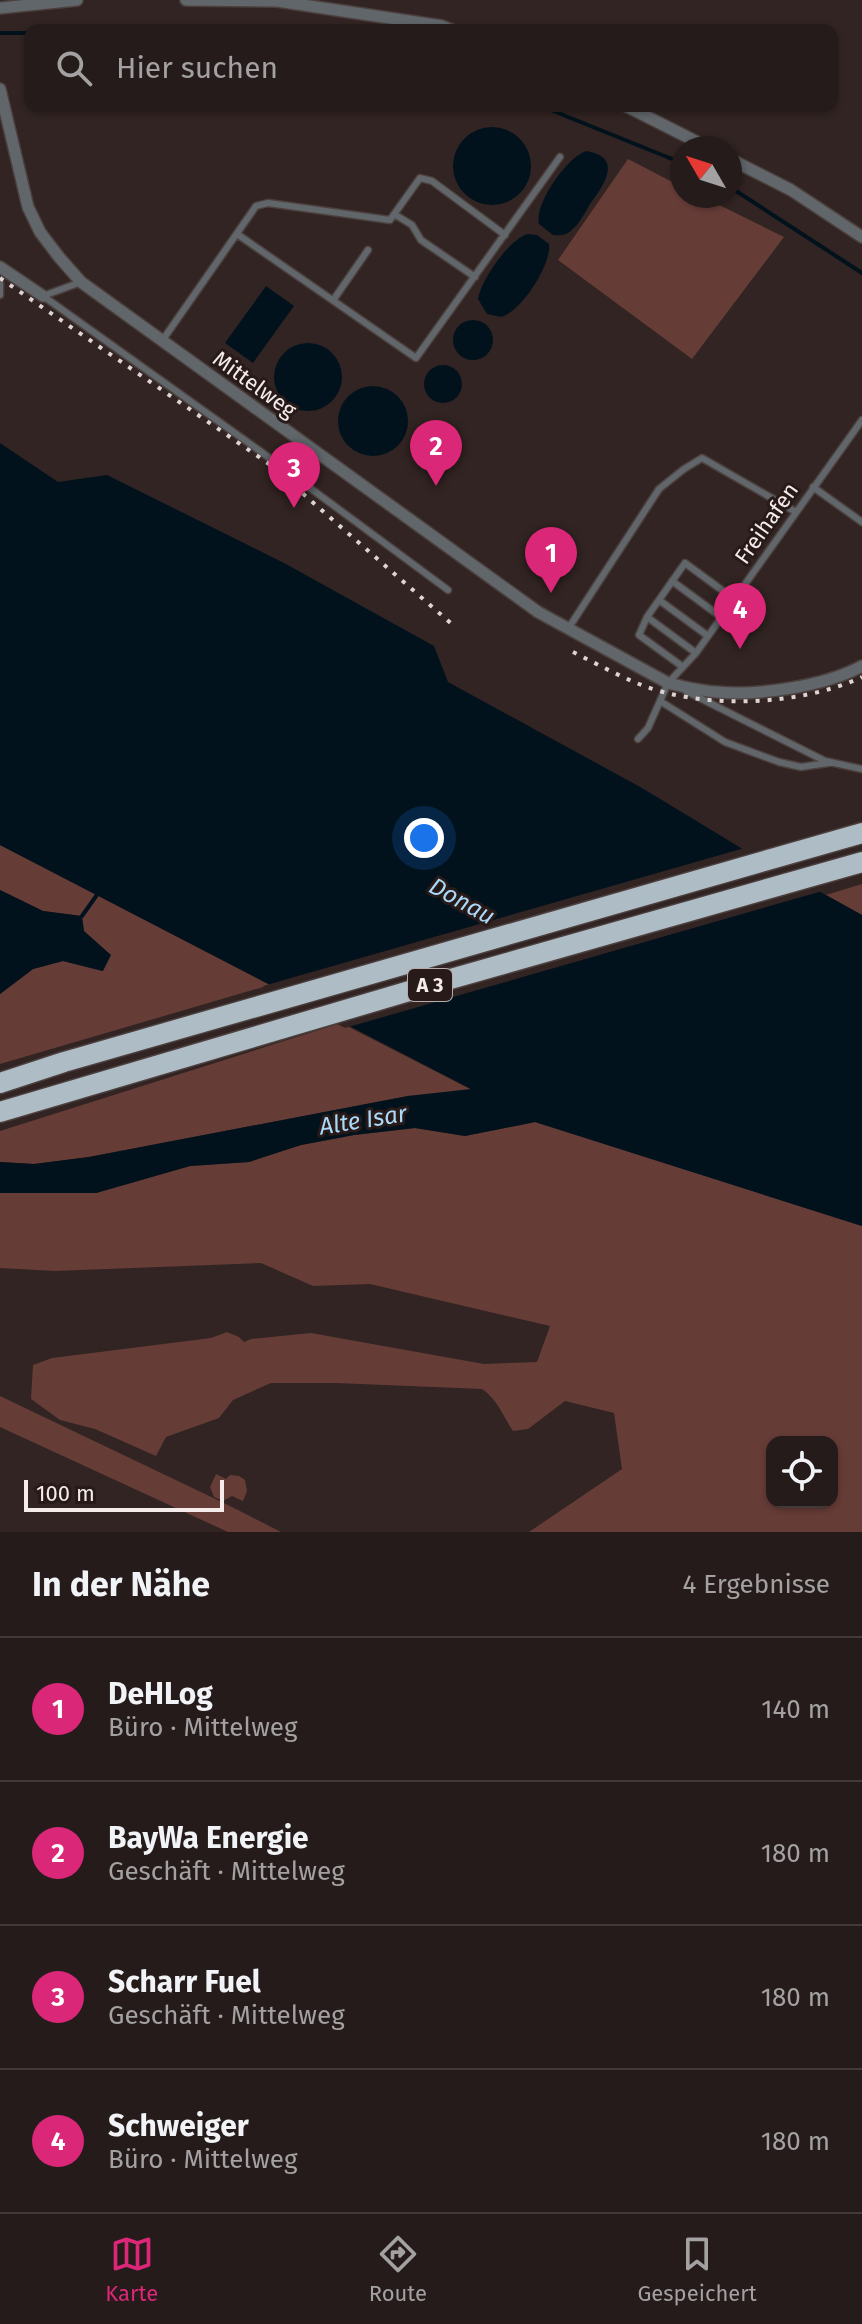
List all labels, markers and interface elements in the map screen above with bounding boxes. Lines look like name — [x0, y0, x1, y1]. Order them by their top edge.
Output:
search box — [24, 24, 838, 112]
icon: search — [52, 46, 96, 90]
text: Hier suchen — [116, 50, 278, 86]
north arrow — [670, 136, 742, 208]
street label: Mittelweg — [208, 345, 302, 424]
pin: 2 — [410, 420, 462, 486]
pin: 3 — [268, 442, 320, 508]
street label: Freihafen — [729, 477, 804, 569]
pin: 1 — [525, 527, 577, 593]
pin: 4 — [714, 583, 766, 649]
your location — [404, 818, 444, 858]
water label: Donau — [424, 872, 500, 930]
road number: A 3 — [408, 969, 452, 1001]
water label: Alte Isar — [316, 1099, 410, 1141]
map controls — [766, 1436, 838, 1508]
button: locate — [766, 1436, 838, 1508]
scale bar — [24, 1476, 224, 1512]
text: 100 m — [36, 1480, 95, 1507]
text: In der Nähe — [32, 1564, 210, 1605]
text: 4 Ergebnisse — [683, 1569, 830, 1600]
text: DeHLog — [108, 1676, 213, 1712]
text: 1 — [52, 1694, 64, 1725]
text: 140 m — [761, 1694, 830, 1725]
text: Büro · Mittelweg — [108, 1712, 297, 1743]
text: BayWa Energie — [108, 1820, 309, 1856]
text: 2 — [51, 1838, 65, 1869]
text: 180 m — [761, 1838, 830, 1869]
text: Geschäft · Mittelweg — [108, 1856, 345, 1887]
text: Scharr Fuel — [108, 1964, 261, 2000]
text: 3 — [51, 1982, 65, 2013]
text: 180 m — [761, 1982, 830, 2013]
text: Geschäft · Mittelweg — [108, 2000, 345, 2031]
text: Schweiger — [108, 2108, 249, 2144]
text: 4 — [51, 2126, 65, 2157]
text: 180 m — [761, 2126, 830, 2157]
text: Büro · Mittelweg — [108, 2144, 297, 2175]
tab: Karte — [105, 2232, 158, 2307]
tab: Route — [369, 2232, 427, 2307]
tab: Gespeichert — [637, 2232, 757, 2307]

